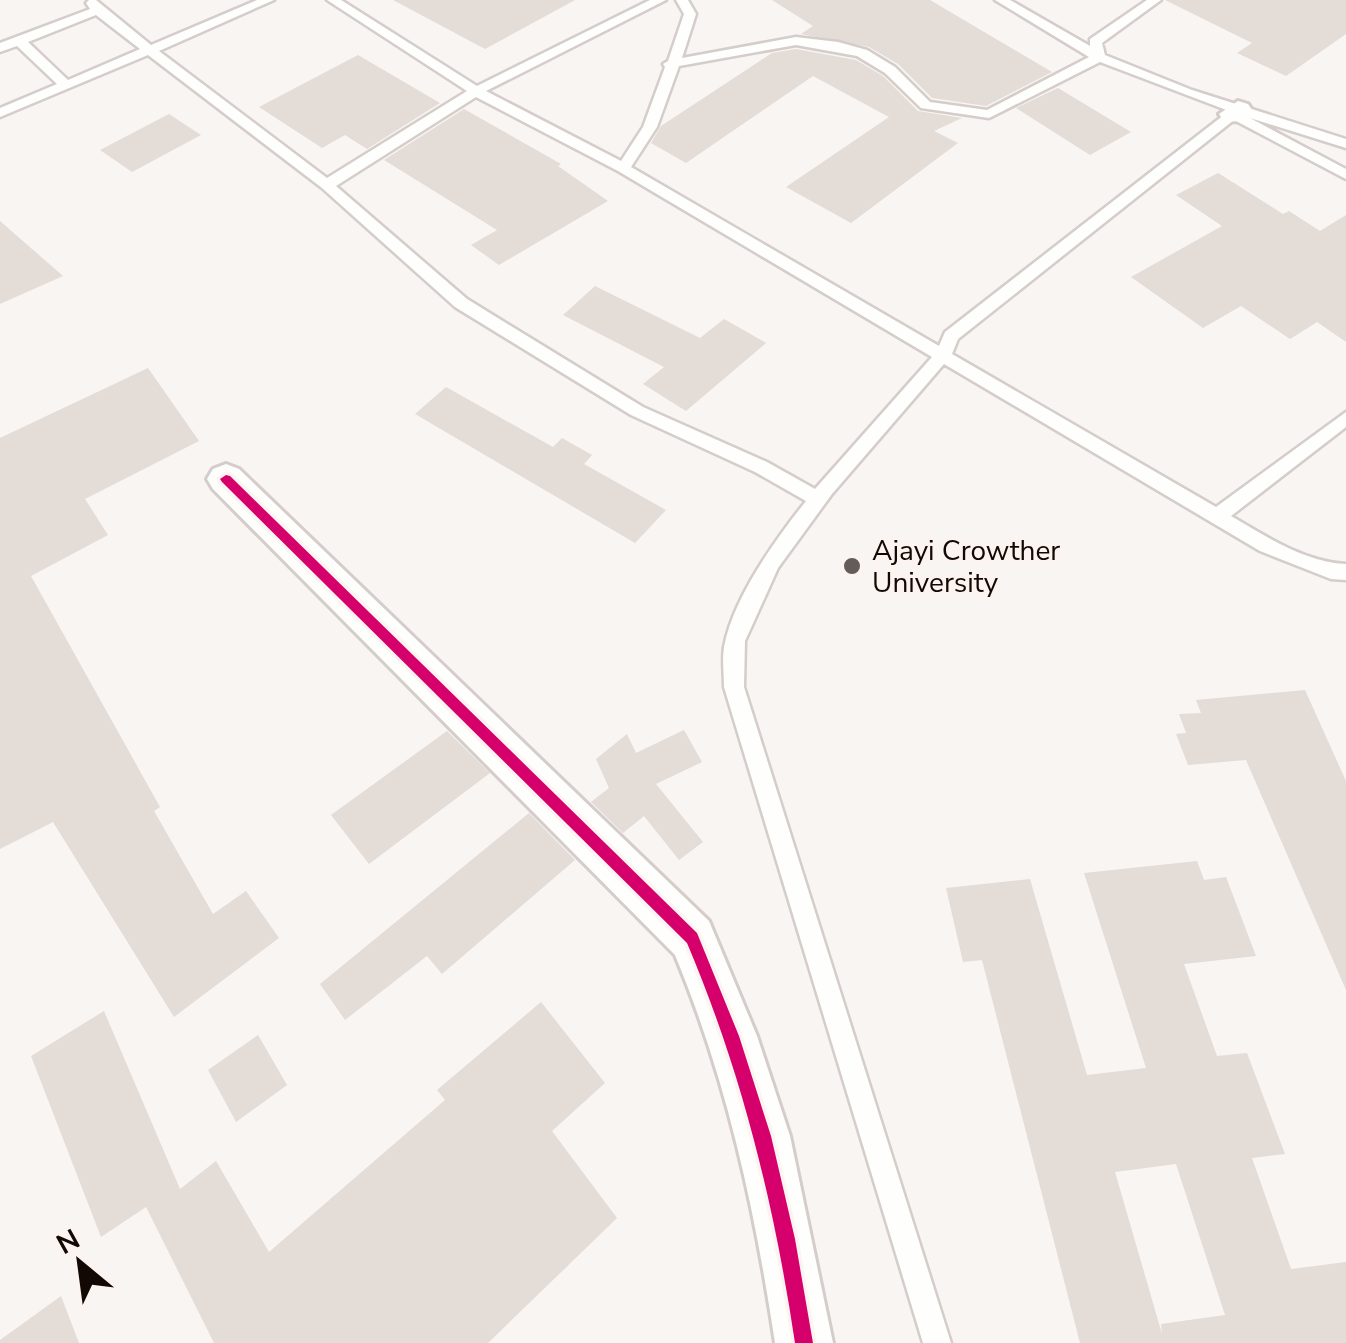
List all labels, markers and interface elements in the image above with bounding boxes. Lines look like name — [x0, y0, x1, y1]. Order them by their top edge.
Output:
place label: Ajayi Crowther University — [872, 532, 1060, 602]
marker: Ajayi Crowther University — [841, 555, 863, 577]
north arrow — [30, 1213, 130, 1313]
text: N — [50, 1220, 87, 1264]

